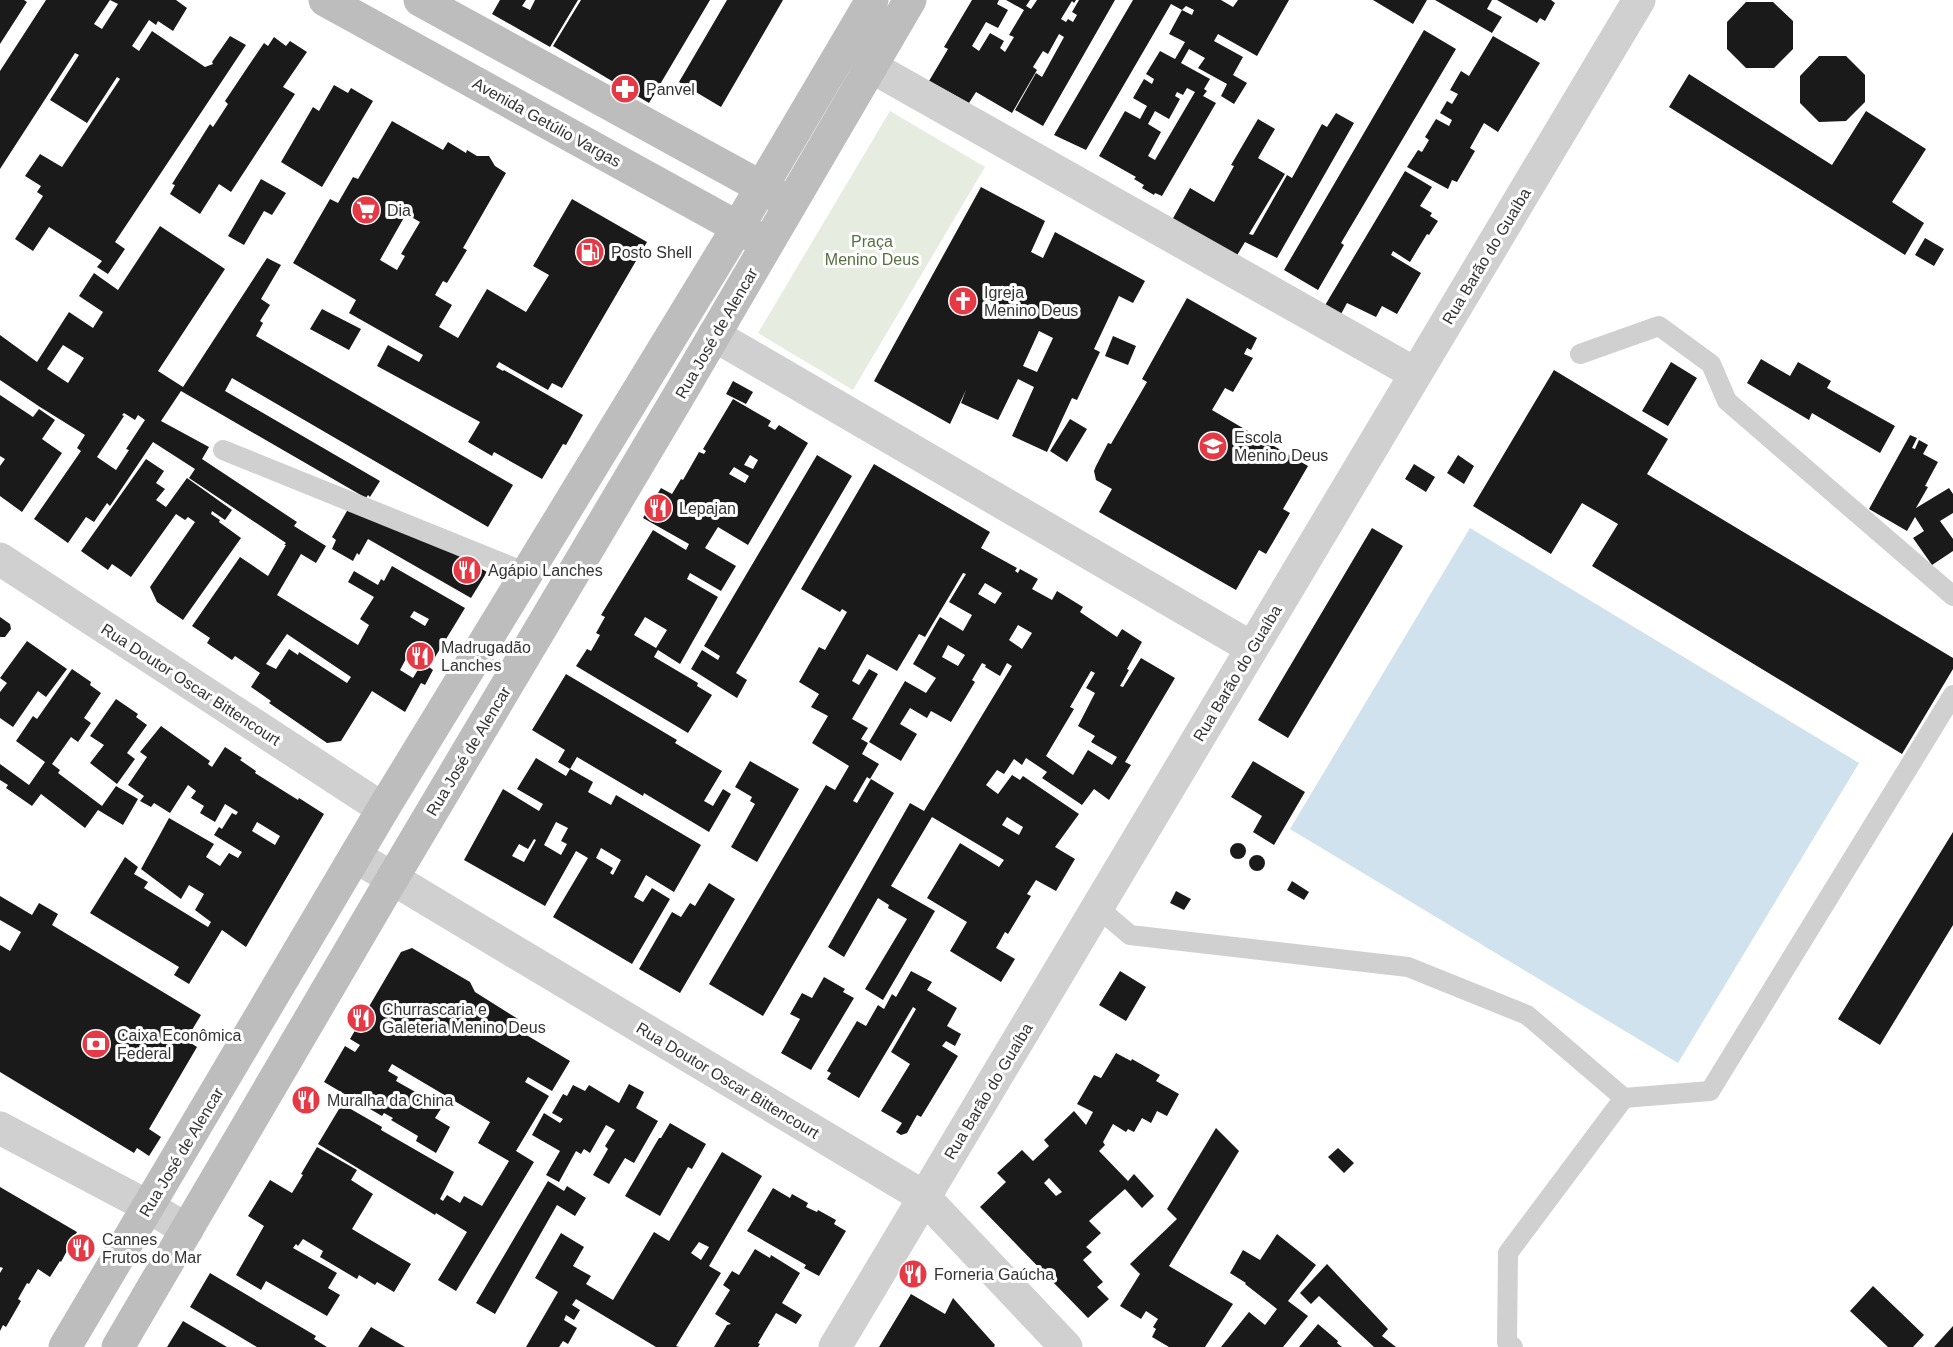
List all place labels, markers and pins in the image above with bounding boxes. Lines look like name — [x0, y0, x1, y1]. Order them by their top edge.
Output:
pharmacy icon: Panvel — [609, 73, 641, 105]
place label: Panvel — [646, 81, 695, 98]
supermarket icon: Dia — [350, 194, 382, 226]
place label: Dia — [387, 202, 411, 219]
fuel station icon: Posto Shell — [574, 236, 606, 268]
place label: Posto Shell — [611, 244, 692, 261]
place label: Igreja Menino Deus — [984, 284, 1078, 319]
church icon: Igreja Menino Deus — [947, 285, 979, 317]
place label: Escola Menino Deus — [1234, 429, 1328, 464]
school or university icon: Escola Menino Deus — [1197, 430, 1229, 462]
restaurant icon: Lepajan — [642, 492, 674, 524]
place label: Lepajan — [679, 500, 736, 517]
restaurant icon: Agápio Lanches — [451, 554, 483, 586]
place label: Agápio Lanches — [488, 562, 603, 579]
place label: Madrugadão Lanches — [441, 639, 531, 674]
restaurant icon: Madrugadão Lanches — [404, 640, 436, 672]
place label: Churrascaria e Galeteria Menino Deus — [382, 1001, 546, 1036]
restaurant icon: Churrascaria e Galeteria Menino Deus — [345, 1002, 377, 1034]
place label: Caixa Econômica Federal — [117, 1027, 242, 1062]
bank icon: Caixa Econômica Federal — [80, 1028, 112, 1060]
restaurant icon: Muralha da China — [290, 1084, 322, 1116]
place label: Muralha da China — [327, 1092, 453, 1109]
place label: Cannes Frutos do Mar — [102, 1231, 202, 1266]
restaurant icon: Cannes Frutos do Mar — [65, 1232, 97, 1264]
restaurant icon: Forneria Gaúcha — [897, 1258, 929, 1290]
place label: Forneria Gaúcha — [934, 1266, 1054, 1283]

